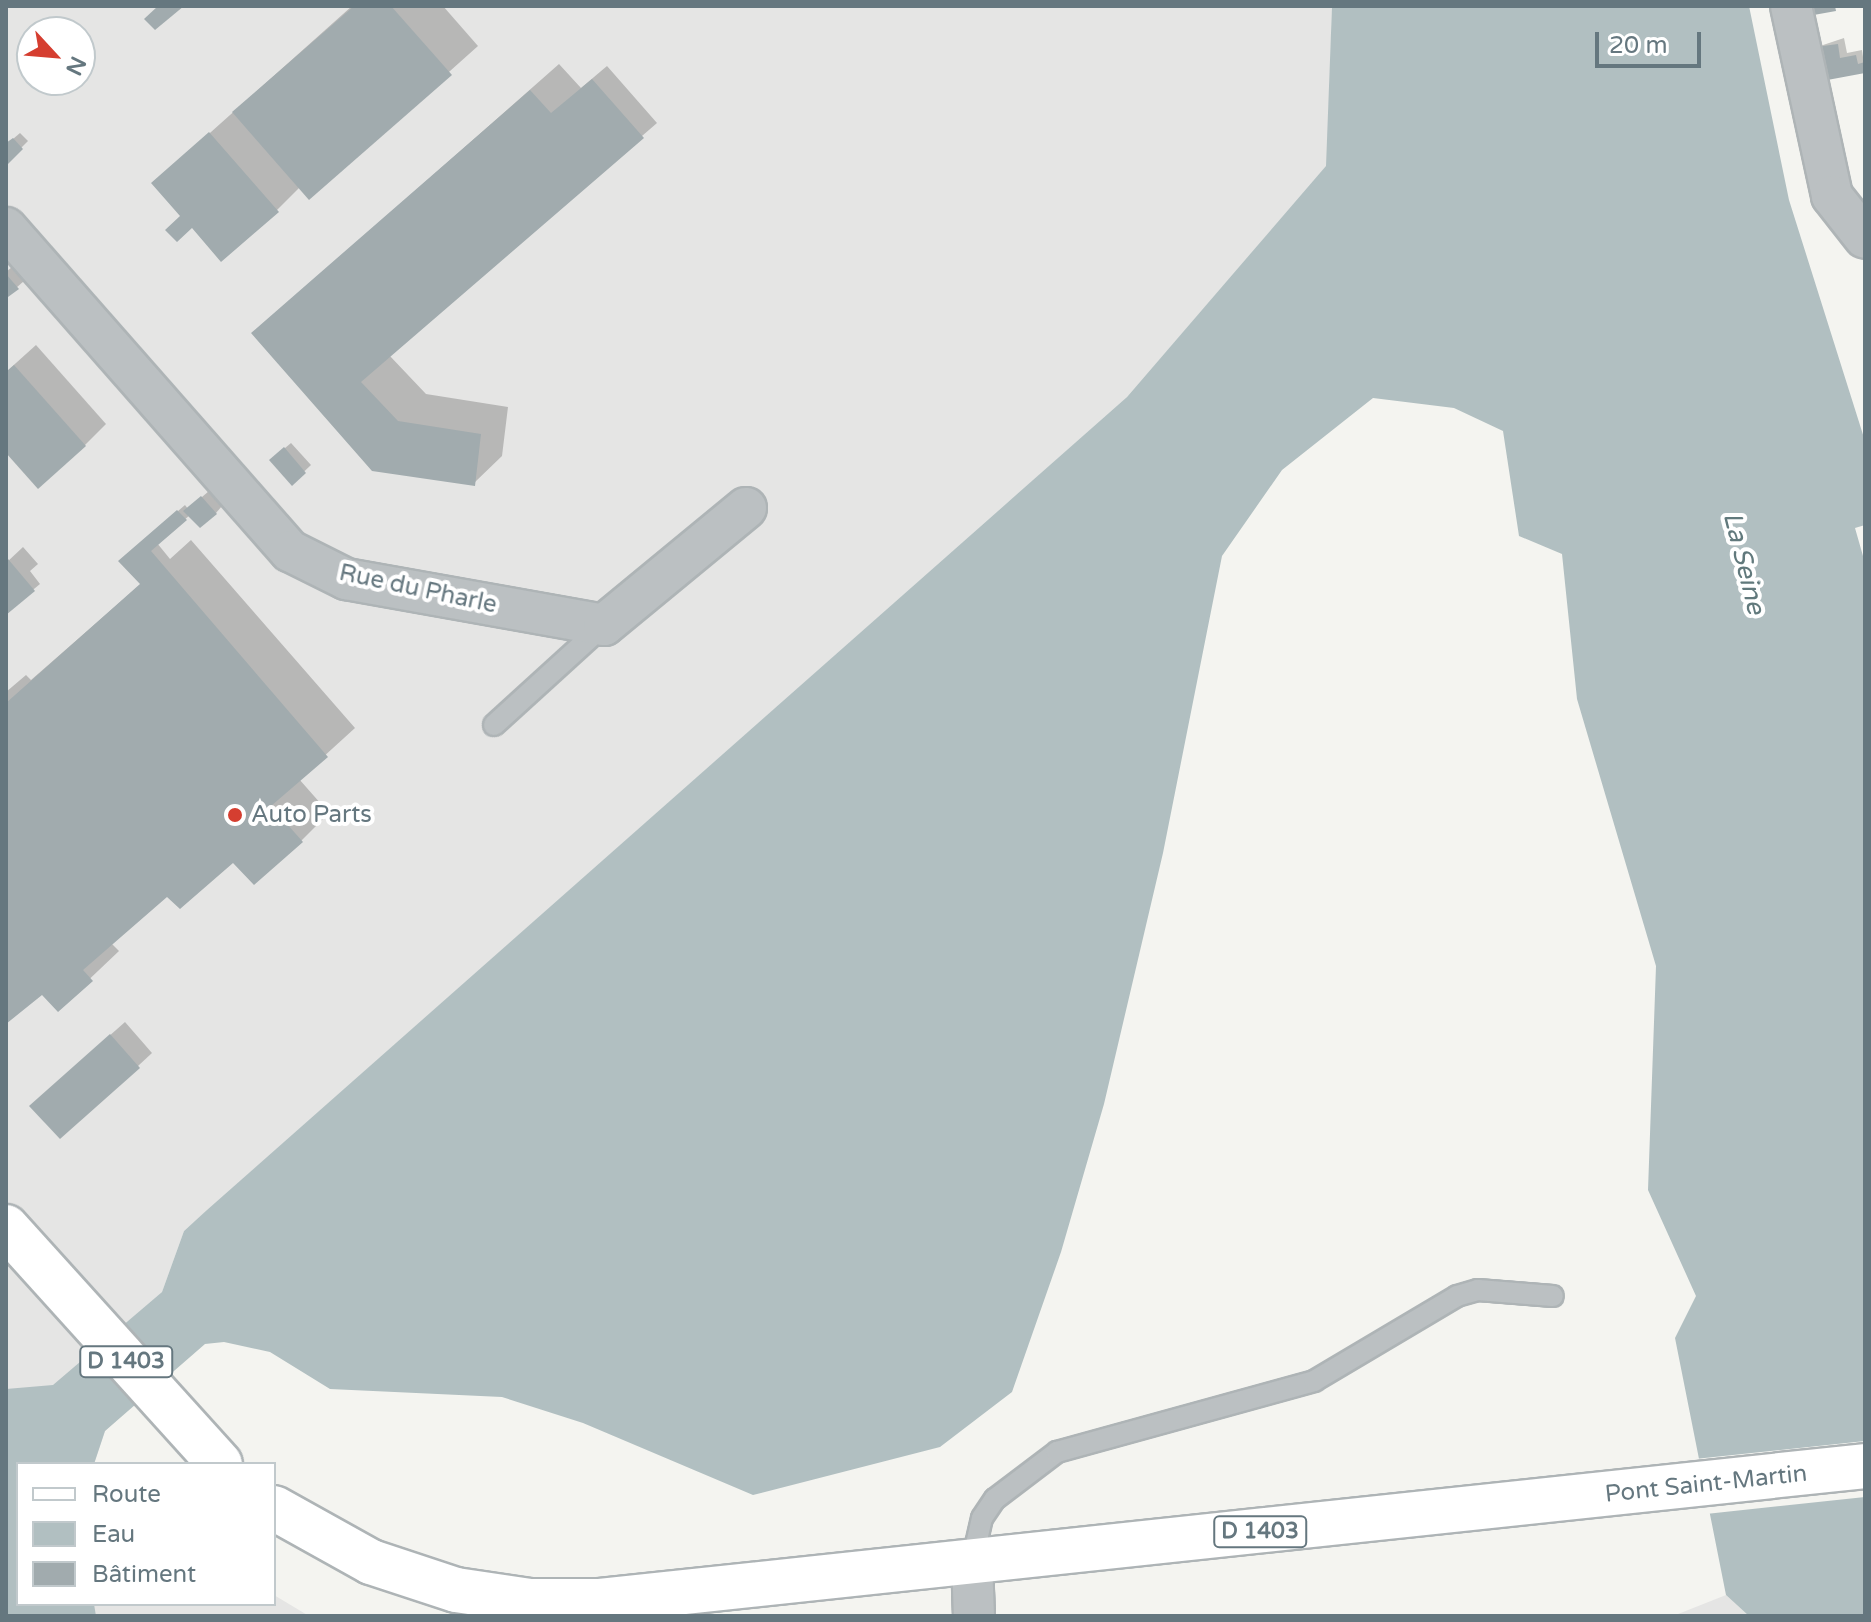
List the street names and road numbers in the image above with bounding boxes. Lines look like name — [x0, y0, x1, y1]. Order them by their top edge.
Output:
street label: Rue du Pharle — [337, 558, 499, 620]
road number: D 1403 — [78, 1344, 174, 1380]
street label: Pont Saint-Martin — [1603, 1459, 1809, 1509]
road number: D 1403 — [1212, 1514, 1308, 1550]

